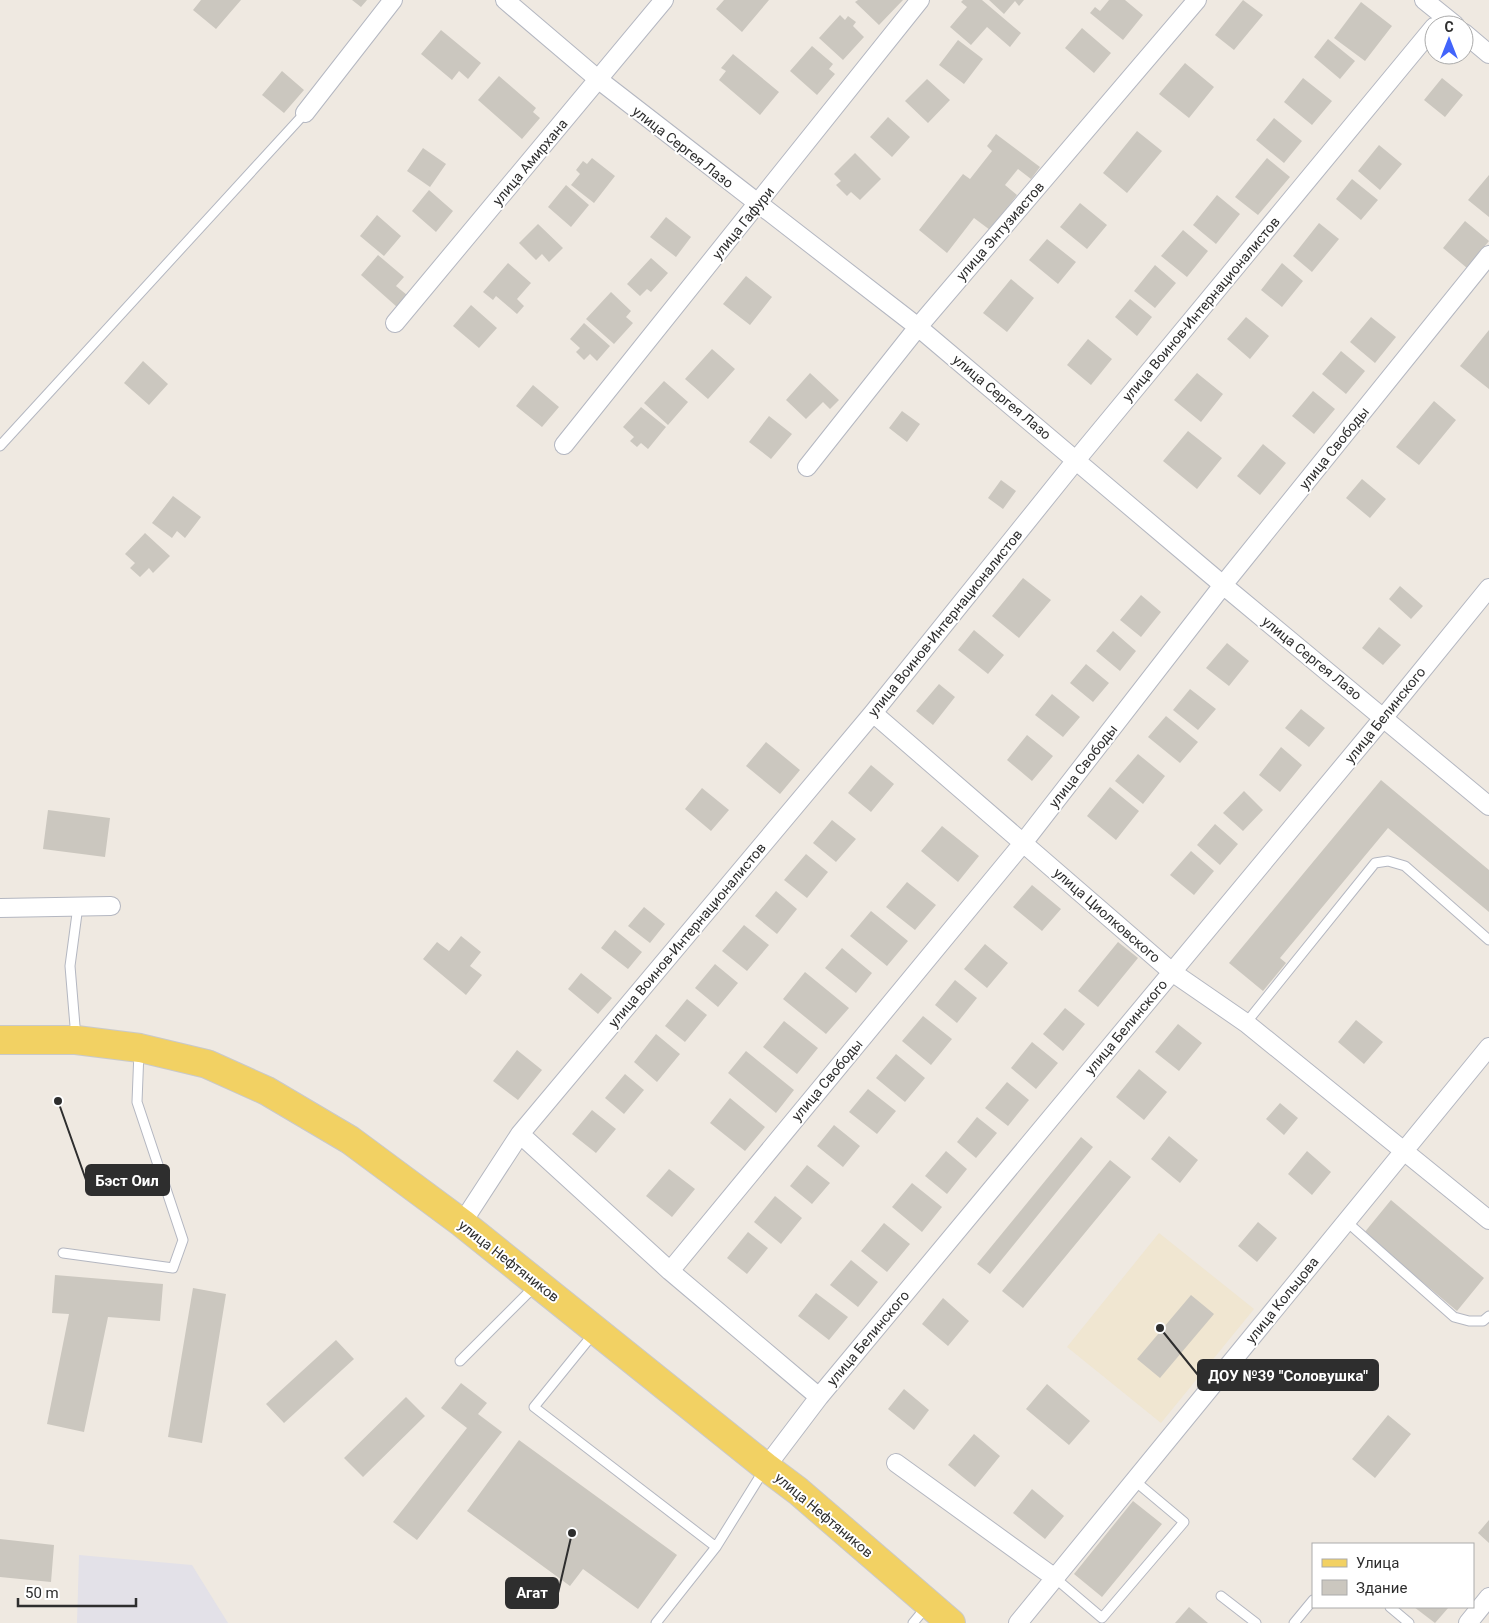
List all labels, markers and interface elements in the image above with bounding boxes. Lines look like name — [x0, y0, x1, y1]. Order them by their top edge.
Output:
north arrow — [1424, 15, 1474, 65]
text: С — [1444, 19, 1454, 35]
street label: улица Сергея Лазо — [630, 103, 736, 191]
street label: улица Амирхана — [489, 116, 571, 208]
street label: улица Энтузиастов — [953, 178, 1047, 284]
street label: улица Гафури — [709, 184, 777, 262]
street label: улица Воинов-Интернационалистов — [1119, 214, 1283, 404]
street label: улица Сергея Лазо — [950, 351, 1054, 443]
street label: улица Свободы — [1296, 404, 1372, 492]
street label: улица Воинов-Интернационалистов — [865, 526, 1025, 720]
street label: улица Сергея Лазо — [1259, 613, 1365, 703]
street label: улица Белинского — [1341, 664, 1429, 766]
street label: улица Свободы — [1045, 721, 1121, 811]
street label: улица Воинов-Интернационалистов — [605, 840, 769, 1030]
street label: улица Циолковского — [1050, 864, 1164, 966]
street label: улица Белинского — [1082, 976, 1170, 1078]
street label: улица Свободы — [788, 1036, 866, 1124]
callout: Бэст Оил — [86, 1165, 169, 1195]
text: Бэст Оил — [95, 1172, 159, 1190]
street label: улица Нефтяников — [456, 1217, 562, 1305]
street label: улица Кольцова — [1242, 1254, 1322, 1346]
street label: улица Белинского — [824, 1287, 912, 1389]
callout: ДОУ №39 "Соловушка" — [1198, 1360, 1378, 1390]
text: ДОУ №39 "Соловушка" — [1208, 1367, 1368, 1385]
street label: улица Нефтяников — [772, 1469, 876, 1561]
legend — [1312, 1543, 1474, 1608]
text: Улица — [1356, 1554, 1399, 1572]
scale bar — [18, 1576, 135, 1608]
callout: Агат — [506, 1578, 558, 1608]
text: Здание — [1356, 1579, 1407, 1597]
text: 50 m — [25, 1584, 59, 1602]
text: Агат — [516, 1584, 548, 1602]

